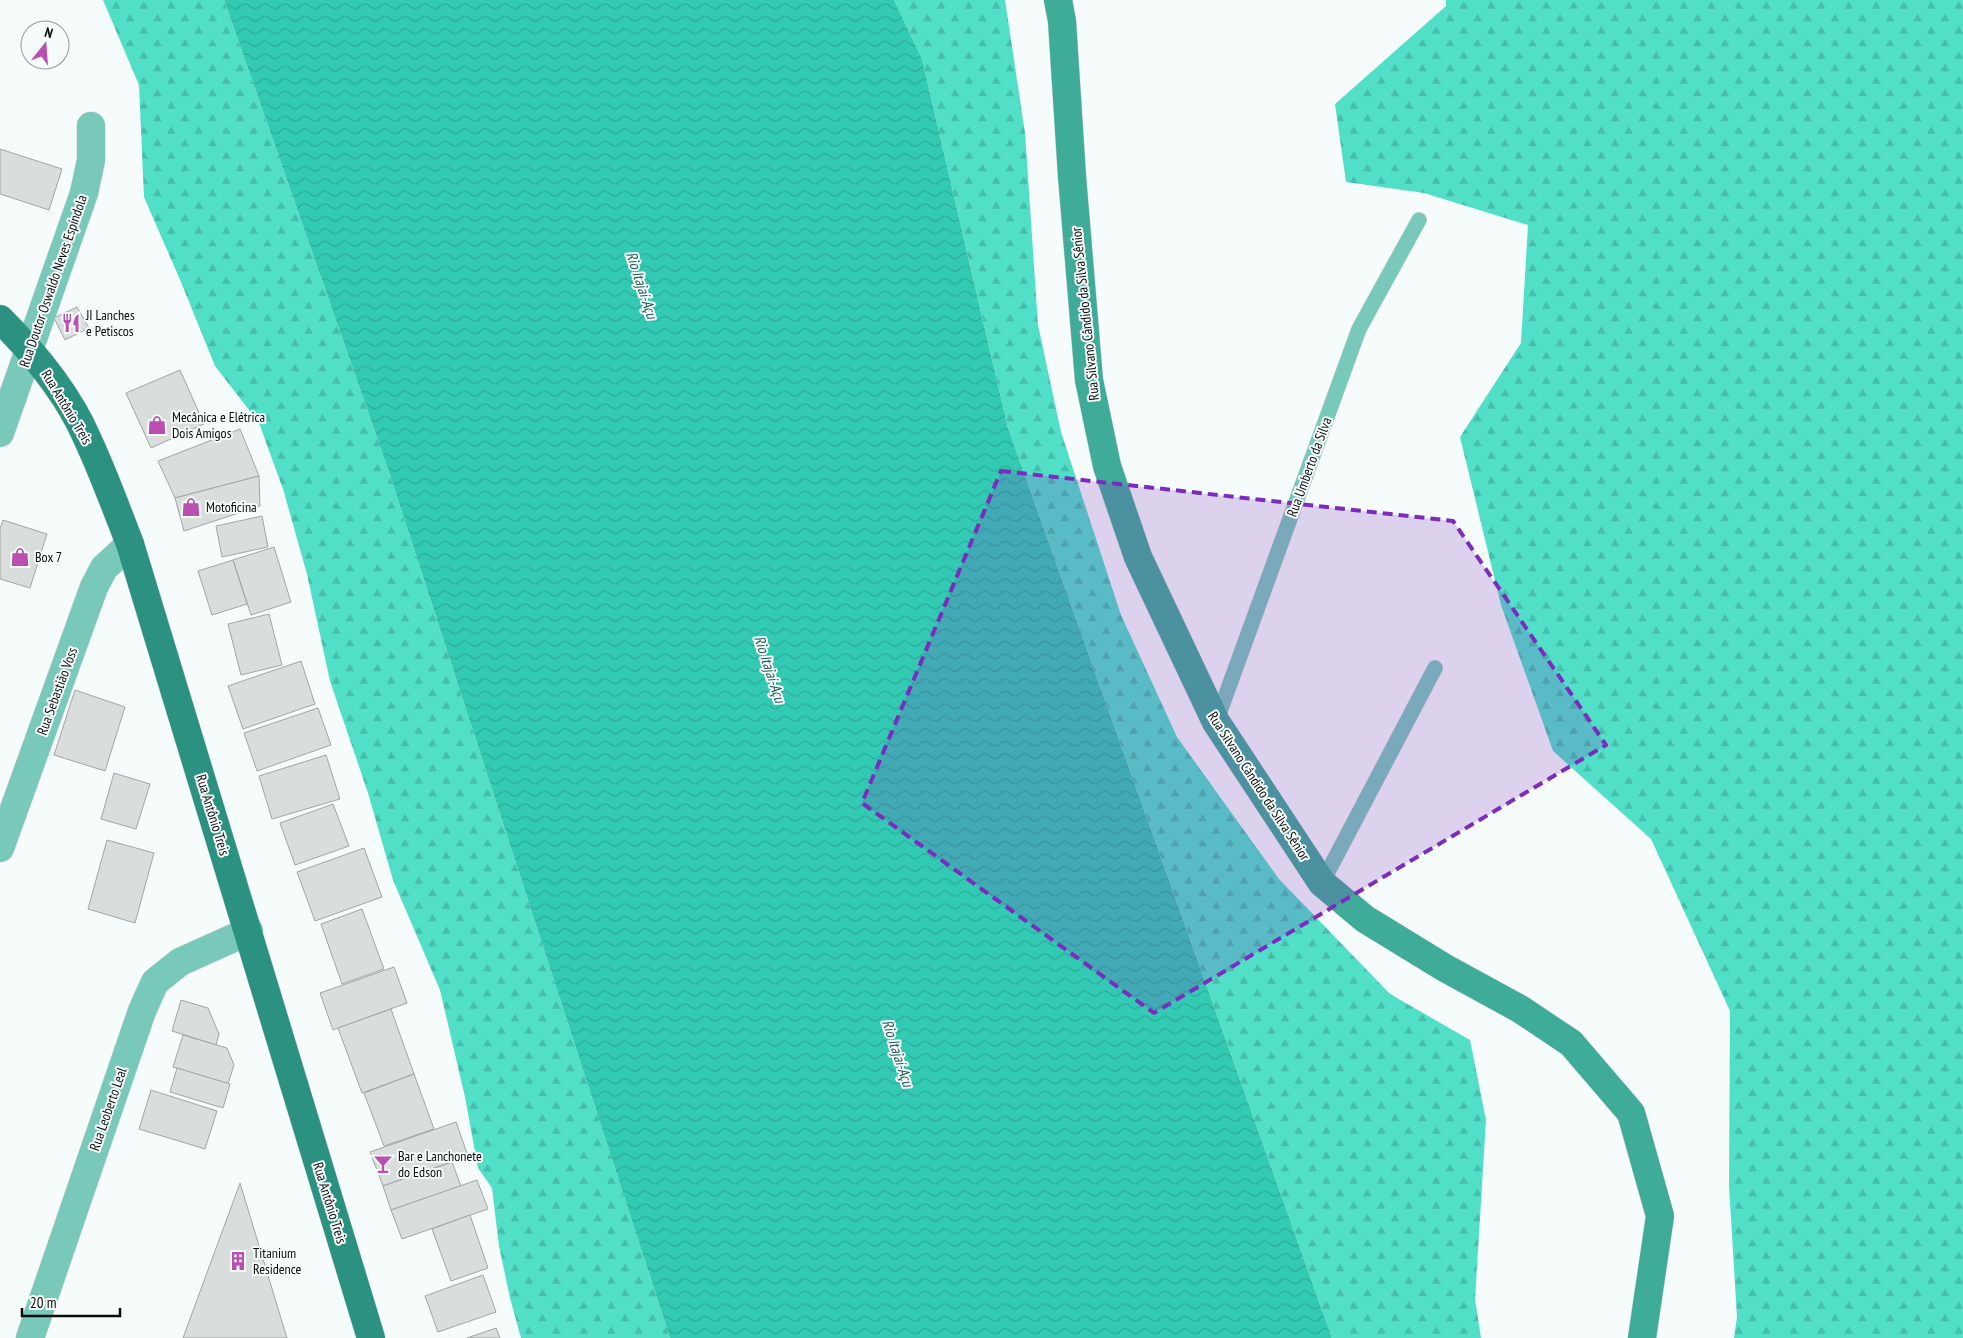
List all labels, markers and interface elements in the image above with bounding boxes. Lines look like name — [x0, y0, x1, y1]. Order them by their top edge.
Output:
north arrow — [20, 20, 70, 70]
text: N — [43, 23, 55, 42]
street label: Rua Doutor Oswaldo Neves Espíndola — [15, 192, 91, 370]
street label: Rua Silvano Cândido da Silva Sênior — [1067, 226, 1103, 401]
water label: Rio Itajaí-Açu — [622, 249, 662, 322]
place label: JI Lanches e Petiscos — [85, 306, 135, 340]
restaurant icon: JI Lanches e Petiscos — [60, 312, 82, 334]
street label: Rua Antônio Treis — [38, 366, 96, 448]
place label: Mecânica e Elétrica Dois Amigos — [172, 408, 265, 442]
shop icon: Mecânica e Elétrica Dois Amigos — [146, 414, 168, 436]
street label: Rua Umberto da Silva — [1283, 415, 1335, 519]
shop icon: Motoficina — [180, 496, 202, 518]
place label: Motoficina — [206, 498, 257, 516]
shop icon: Box 7 — [9, 546, 31, 568]
place label: Box 7 — [35, 548, 62, 566]
water label: Rio Itajaí-Açu — [750, 633, 790, 706]
street label: Rua Sebastião Voss — [33, 644, 81, 737]
street label: Rua Silvano Cândido da Silva Sênior — [1204, 708, 1314, 864]
street label: Rua Antônio Treis — [192, 772, 234, 858]
water label: Rio Itajaí-Açu — [878, 1017, 918, 1090]
street label: Rua Leoberto Leal — [85, 1064, 131, 1153]
place label: Bar e Lanchonete do Edson — [398, 1147, 482, 1181]
bar icon: Bar e Lanchonete do Edson — [372, 1153, 394, 1175]
street label: Rua Antônio Treis — [309, 1160, 351, 1246]
place label: Titanium Residence — [253, 1244, 301, 1278]
building icon: Titanium Residence — [227, 1250, 249, 1272]
scale bar — [22, 1286, 120, 1318]
text: 20 m — [30, 1293, 56, 1312]

